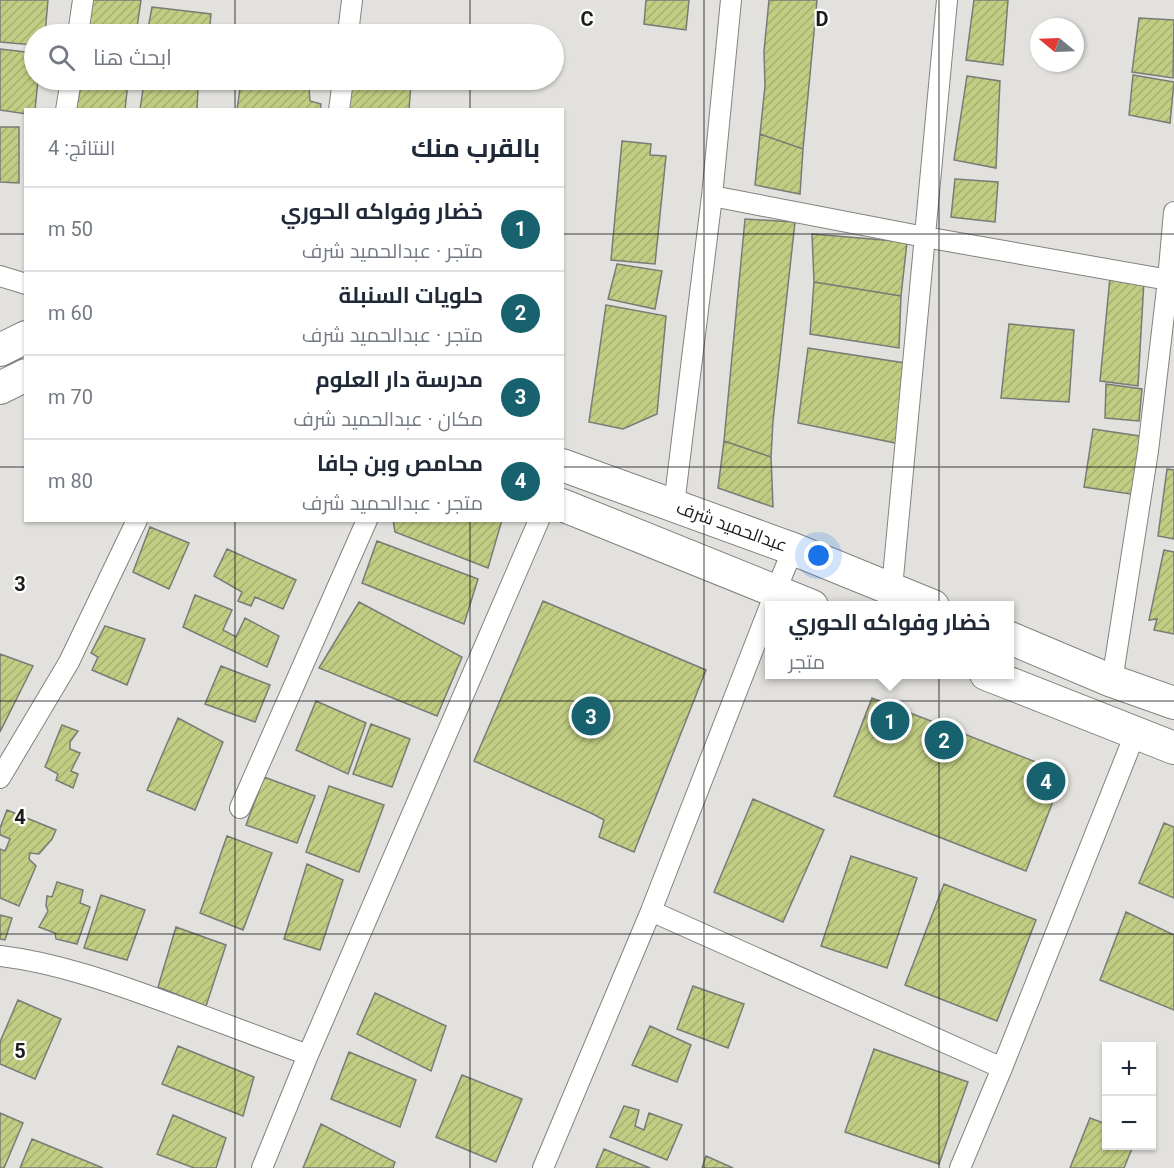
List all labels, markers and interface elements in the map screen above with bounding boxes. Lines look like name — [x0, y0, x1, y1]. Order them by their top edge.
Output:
text: C — [580, 7, 594, 31]
text: D — [816, 7, 829, 31]
north arrow — [1030, 18, 1084, 72]
search box — [24, 24, 564, 90]
icon: search — [45, 41, 78, 74]
text: ابحث هنا — [93, 45, 172, 70]
text: بالقرب منك — [411, 133, 540, 163]
text: النتائج: 4 — [48, 136, 116, 160]
text: خضار وفواكه الحوري — [281, 199, 483, 224]
text: 50 m — [48, 217, 93, 241]
text: 1 — [515, 217, 526, 241]
text: متجر · عبدالحميد شرف — [302, 239, 483, 263]
text: حلويات السنبلة — [338, 283, 483, 308]
text: 60 m — [48, 301, 93, 325]
text: 2 — [515, 301, 526, 325]
text: متجر · عبدالحميد شرف — [302, 323, 483, 347]
text: مدرسة دار العلوم — [315, 367, 483, 392]
text: 70 m — [48, 385, 93, 409]
text: 3 — [515, 385, 526, 409]
text: مكان · عبدالحميد شرف — [293, 407, 483, 431]
text: محامص وبن جافا — [317, 451, 483, 476]
text: 80 m — [48, 469, 93, 493]
text: 4 — [515, 469, 526, 493]
text: متجر · عبدالحميد شرف — [302, 491, 483, 515]
street label: عبدالحميد شرف — [673, 496, 790, 557]
your location — [804, 541, 833, 570]
text: 3 — [14, 572, 26, 596]
popup — [765, 601, 1014, 679]
text: خضار وفواكه الحوري — [788, 610, 991, 635]
text: متجر — [788, 650, 825, 674]
pin: 3 — [572, 694, 610, 738]
pin: 1 — [870, 698, 910, 744]
pin: 2 — [924, 718, 964, 762]
pin: 4 — [1026, 758, 1066, 804]
text: 4 — [14, 805, 26, 829]
text: 5 — [14, 1039, 26, 1063]
map controls — [1102, 1042, 1156, 1150]
button: + — [1102, 1042, 1156, 1096]
button: − — [1102, 1096, 1156, 1150]

